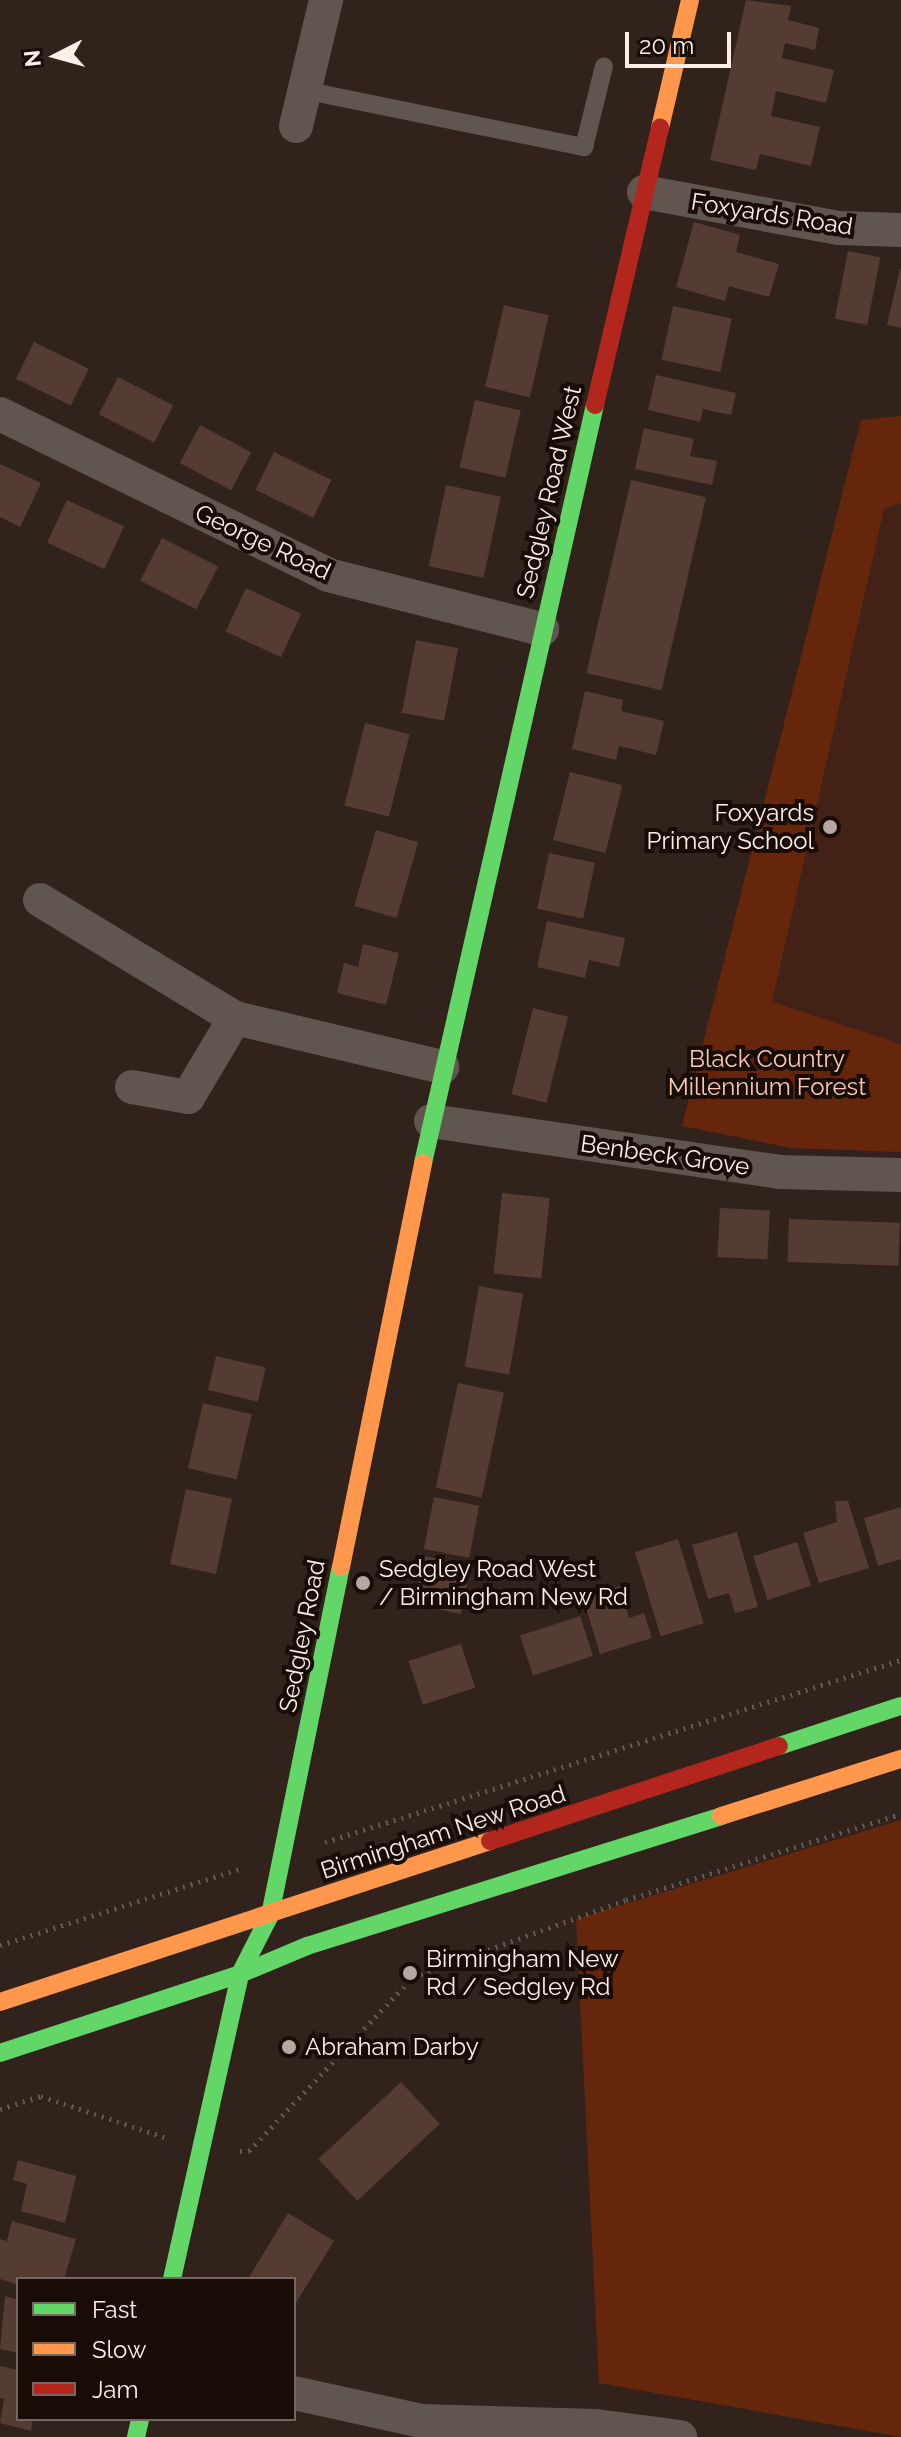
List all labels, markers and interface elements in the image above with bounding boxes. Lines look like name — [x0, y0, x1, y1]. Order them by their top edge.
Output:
north arrow — [16, 16, 96, 96]
scale bar — [629, 16, 735, 66]
text: 20 m — [639, 31, 694, 60]
text: N — [18, 49, 46, 68]
street label: Foxyards Road — [689, 187, 855, 241]
street label: Sedgley Road West — [510, 382, 588, 602]
street label: George Road — [191, 498, 335, 586]
place label: Foxyards Primary School — [646, 799, 814, 855]
marker: Foxyards Primary School — [821, 818, 839, 836]
park label: Black Country Millennium Forest — [668, 1045, 866, 1101]
street label: Benbeck Grove — [579, 1129, 751, 1181]
place label: Sedgley Road West / Birmingham New Rd — [379, 1555, 629, 1611]
street label: Sedgley Road — [273, 1557, 331, 1715]
marker: Sedgley Road West / Birmingham New Rd — [354, 1574, 372, 1592]
street label: Birmingham New Road — [317, 1779, 569, 1885]
place label: Birmingham New Rd / Sedgley Rd — [426, 1945, 619, 2001]
marker: Birmingham New Rd / Sedgley Rd — [401, 1964, 419, 1982]
place label: Abraham Darby — [305, 2033, 479, 2061]
marker: Abraham Darby — [280, 2038, 298, 2056]
legend — [16, 2277, 296, 2421]
text: Fast — [92, 2295, 137, 2324]
text: Slow — [92, 2335, 146, 2364]
text: Jam — [92, 2375, 138, 2404]

